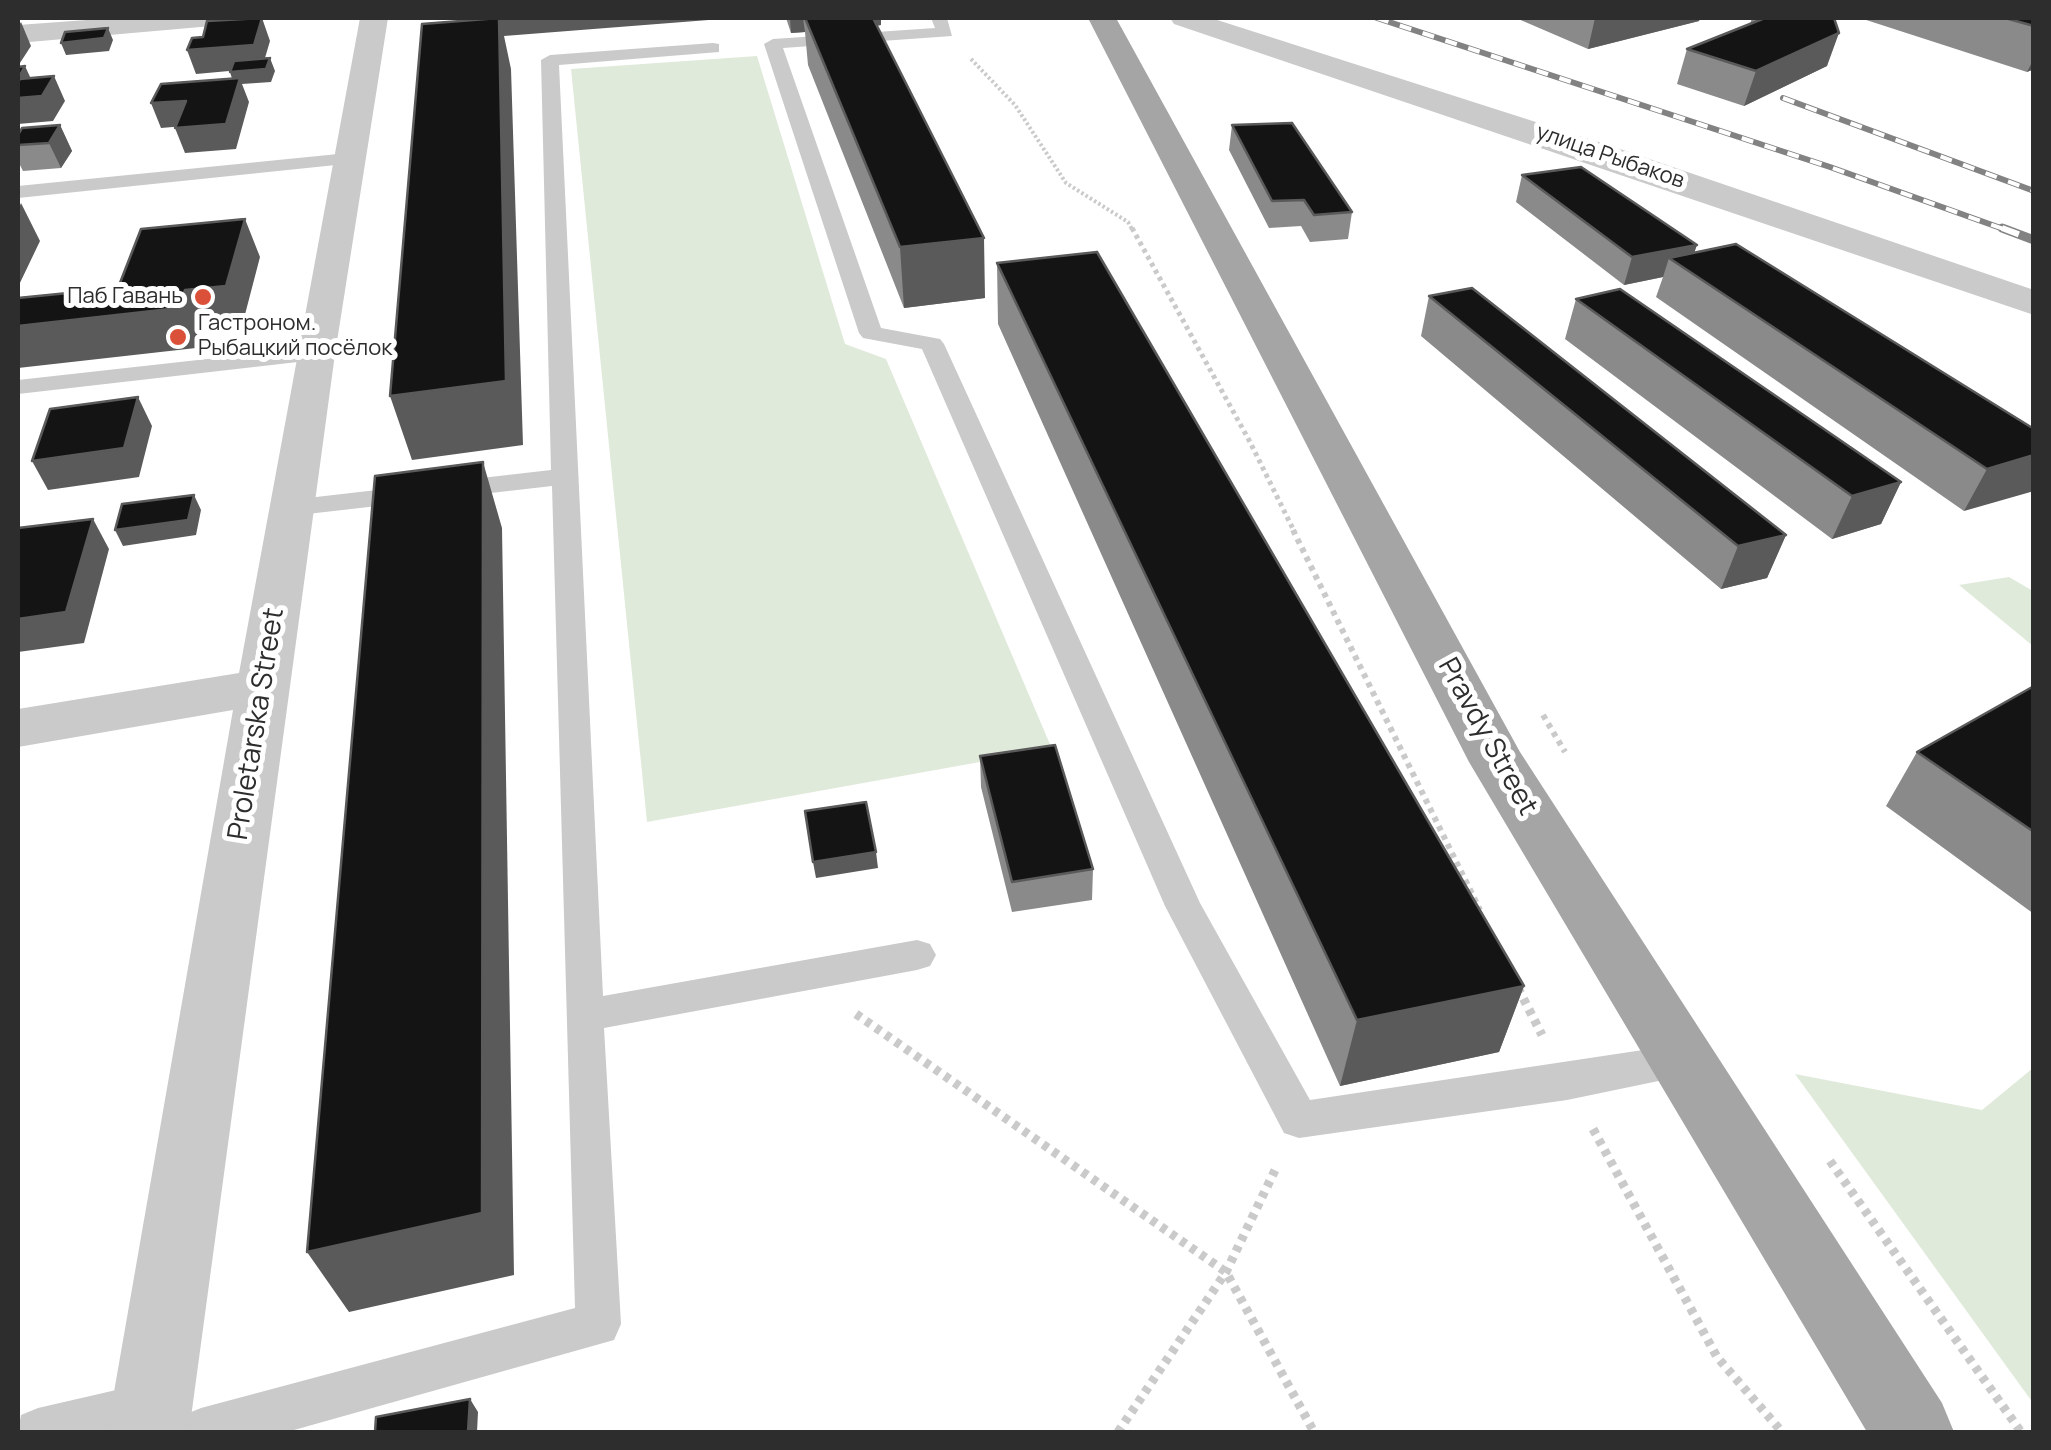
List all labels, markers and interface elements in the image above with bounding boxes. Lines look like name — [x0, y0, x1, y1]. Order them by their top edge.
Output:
street label: улица Рыбаков — [1532, 119, 1688, 195]
place label: Паб Гавань — [67, 284, 183, 310]
marker: Паб Гавань — [192, 286, 214, 308]
place label: Гастроном. Рыбацкий посёлок — [198, 311, 392, 362]
marker: Гастроном. Рыбацкий посёлок — [167, 326, 189, 348]
street label: Proletarska Street — [222, 606, 292, 842]
street label: Pravdy Street — [1430, 653, 1544, 821]

